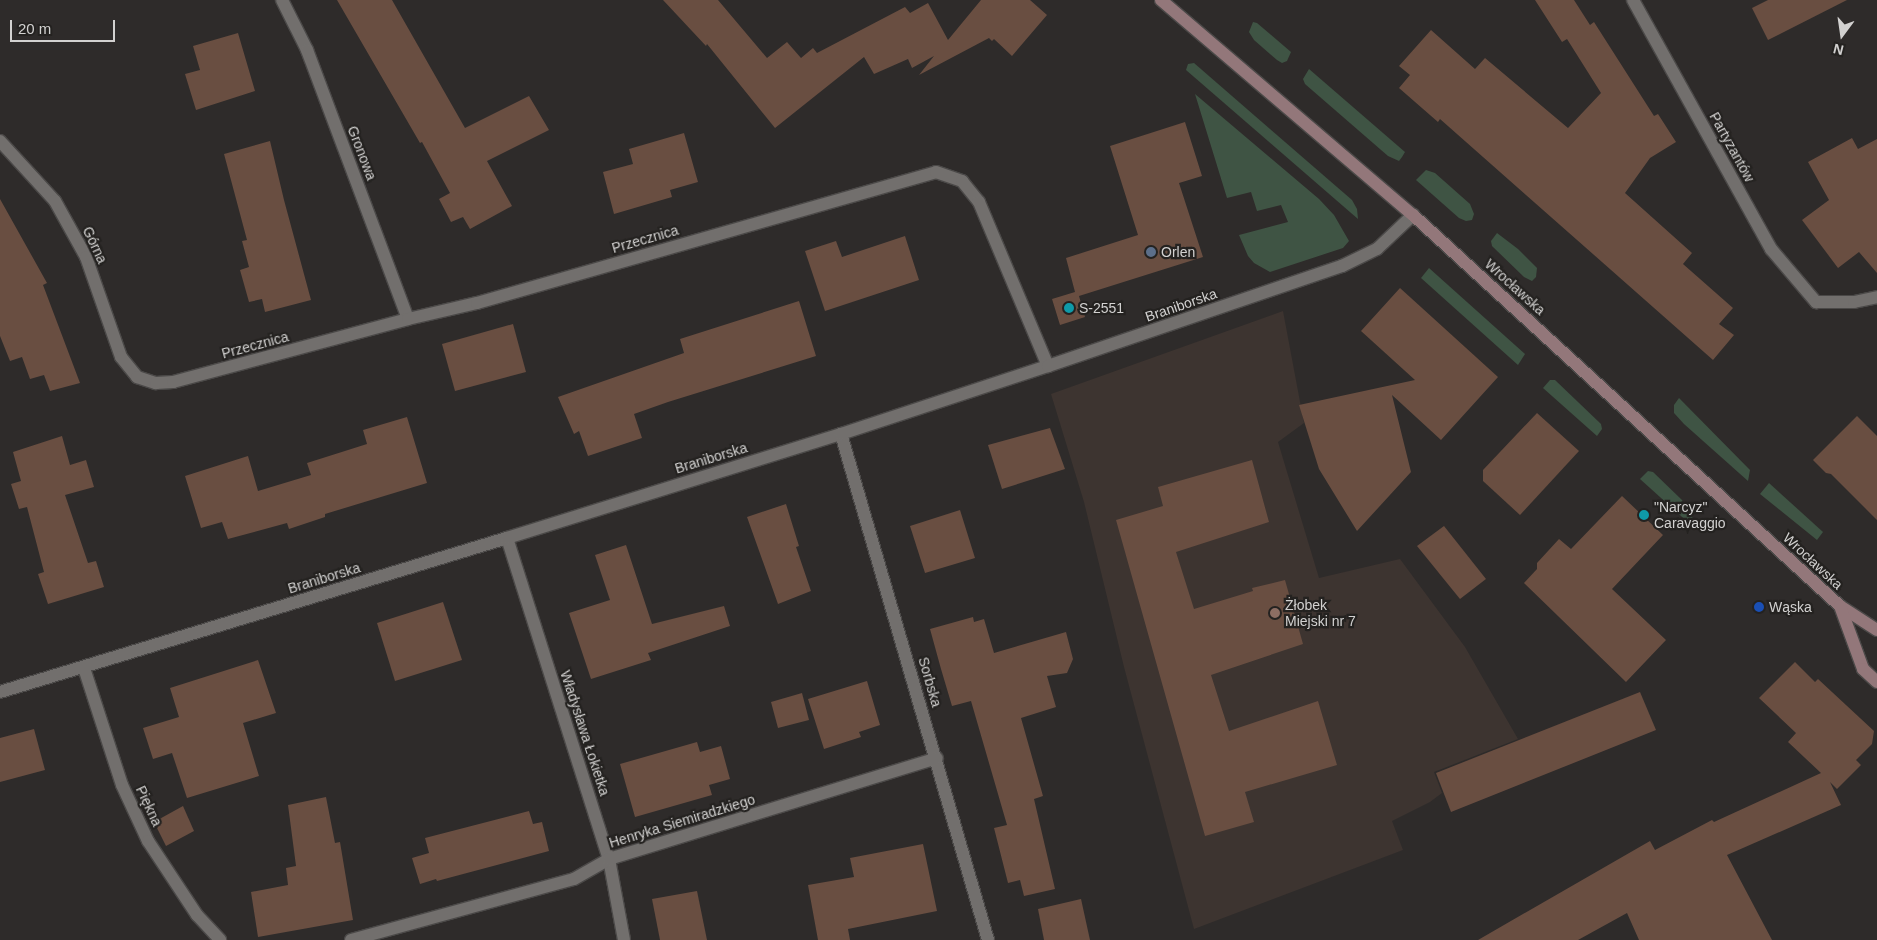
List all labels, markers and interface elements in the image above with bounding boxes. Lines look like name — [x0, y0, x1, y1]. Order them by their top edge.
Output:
scale bar — [12, 10, 118, 42]
north arrow — [1817, 10, 1867, 60]
text: 20 m — [18, 20, 51, 37]
text: N — [1832, 41, 1845, 59]
street label: Partyzantów — [1706, 109, 1758, 185]
street label: Gronowa — [344, 123, 380, 183]
street label: Przecznica — [610, 221, 680, 257]
street label: Górna — [79, 224, 111, 266]
place label: Orlen — [1161, 244, 1195, 260]
marker: Orlen — [1145, 246, 1157, 258]
street label: Wrocławska — [1481, 256, 1549, 318]
street label: Braniborska — [1143, 285, 1219, 325]
place label: S-2551 — [1079, 300, 1124, 316]
marker: S-2551 — [1063, 302, 1075, 314]
street label: Przecznica — [220, 328, 290, 362]
street label: Braniborska — [673, 439, 749, 477]
place label: "Narcyz" Caravaggio — [1654, 499, 1726, 532]
marker: "Narcyz" Caravaggio — [1638, 509, 1650, 521]
street label: Wrocławska — [1780, 529, 1846, 593]
street label: Braniborska — [286, 559, 362, 597]
place label: Żłobek Miejski nr 7 — [1285, 597, 1356, 630]
place label: Wąska — [1769, 599, 1812, 615]
marker: Wąska — [1753, 601, 1765, 613]
marker: Żłobek Miejski nr 7 — [1269, 607, 1281, 619]
street label: Sorbska — [915, 655, 945, 709]
street label: Władysława Łokietka — [557, 668, 613, 798]
street label: Piękna — [132, 783, 166, 829]
street label: Henryka Siemiradzkiego — [607, 791, 757, 851]

